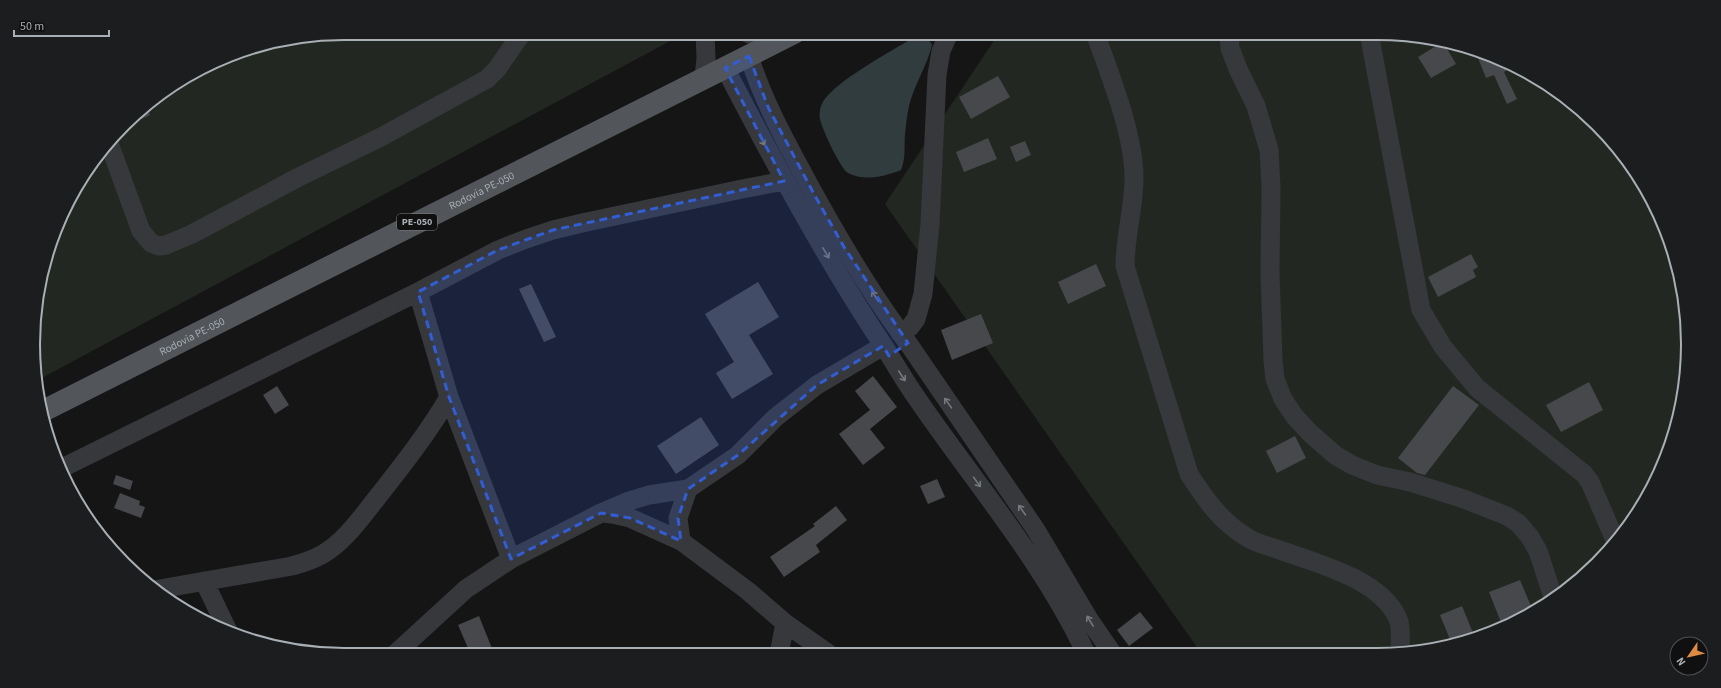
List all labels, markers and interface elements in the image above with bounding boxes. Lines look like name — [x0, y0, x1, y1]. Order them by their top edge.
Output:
scale bar — [14, 12, 109, 38]
text: 50 m — [20, 18, 44, 35]
one-way arrow — [759, 134, 767, 146]
street label: Rodovia PE-050 — [446, 168, 517, 213]
road number: PE-050 — [397, 214, 437, 230]
one-way arrow — [822, 247, 830, 258]
one-way arrow — [870, 290, 878, 302]
street label: Rodovia PE-050 — [157, 313, 227, 359]
one-way arrow — [898, 370, 906, 381]
one-way arrow — [944, 398, 952, 409]
one-way arrow — [973, 476, 982, 487]
one-way arrow — [1018, 505, 1026, 516]
one-way arrow — [1086, 616, 1094, 627]
north arrow — [1669, 636, 1709, 676]
text: N — [1673, 654, 1689, 669]

